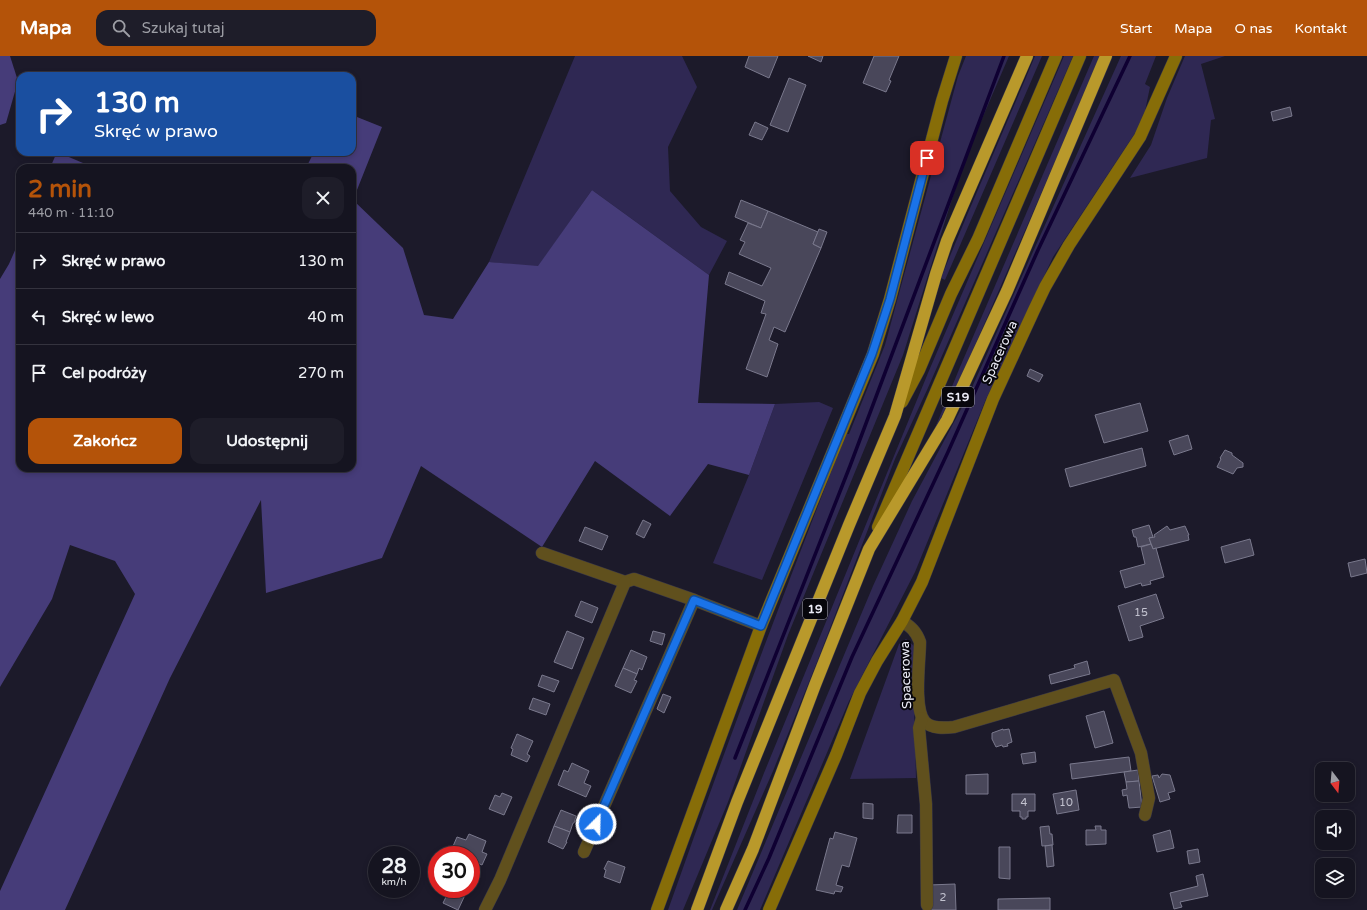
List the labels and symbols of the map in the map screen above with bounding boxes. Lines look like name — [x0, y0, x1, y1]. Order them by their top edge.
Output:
pin — [910, 141, 944, 175]
street label: Spacerowa — [979, 318, 1021, 387]
road number: S19 — [942, 387, 974, 407]
road number: 19 — [803, 599, 827, 619]
house number: 15 — [1134, 606, 1148, 619]
street label: Spacerowa — [897, 641, 915, 709]
north arrow — [1315, 762, 1355, 802]
house number: 4 — [1021, 796, 1028, 809]
house number: 10 — [1059, 796, 1073, 809]
position arrow — [575, 803, 617, 845]
speed limit sign: 30 — [428, 846, 480, 898]
house number: 2 — [940, 891, 947, 904]

